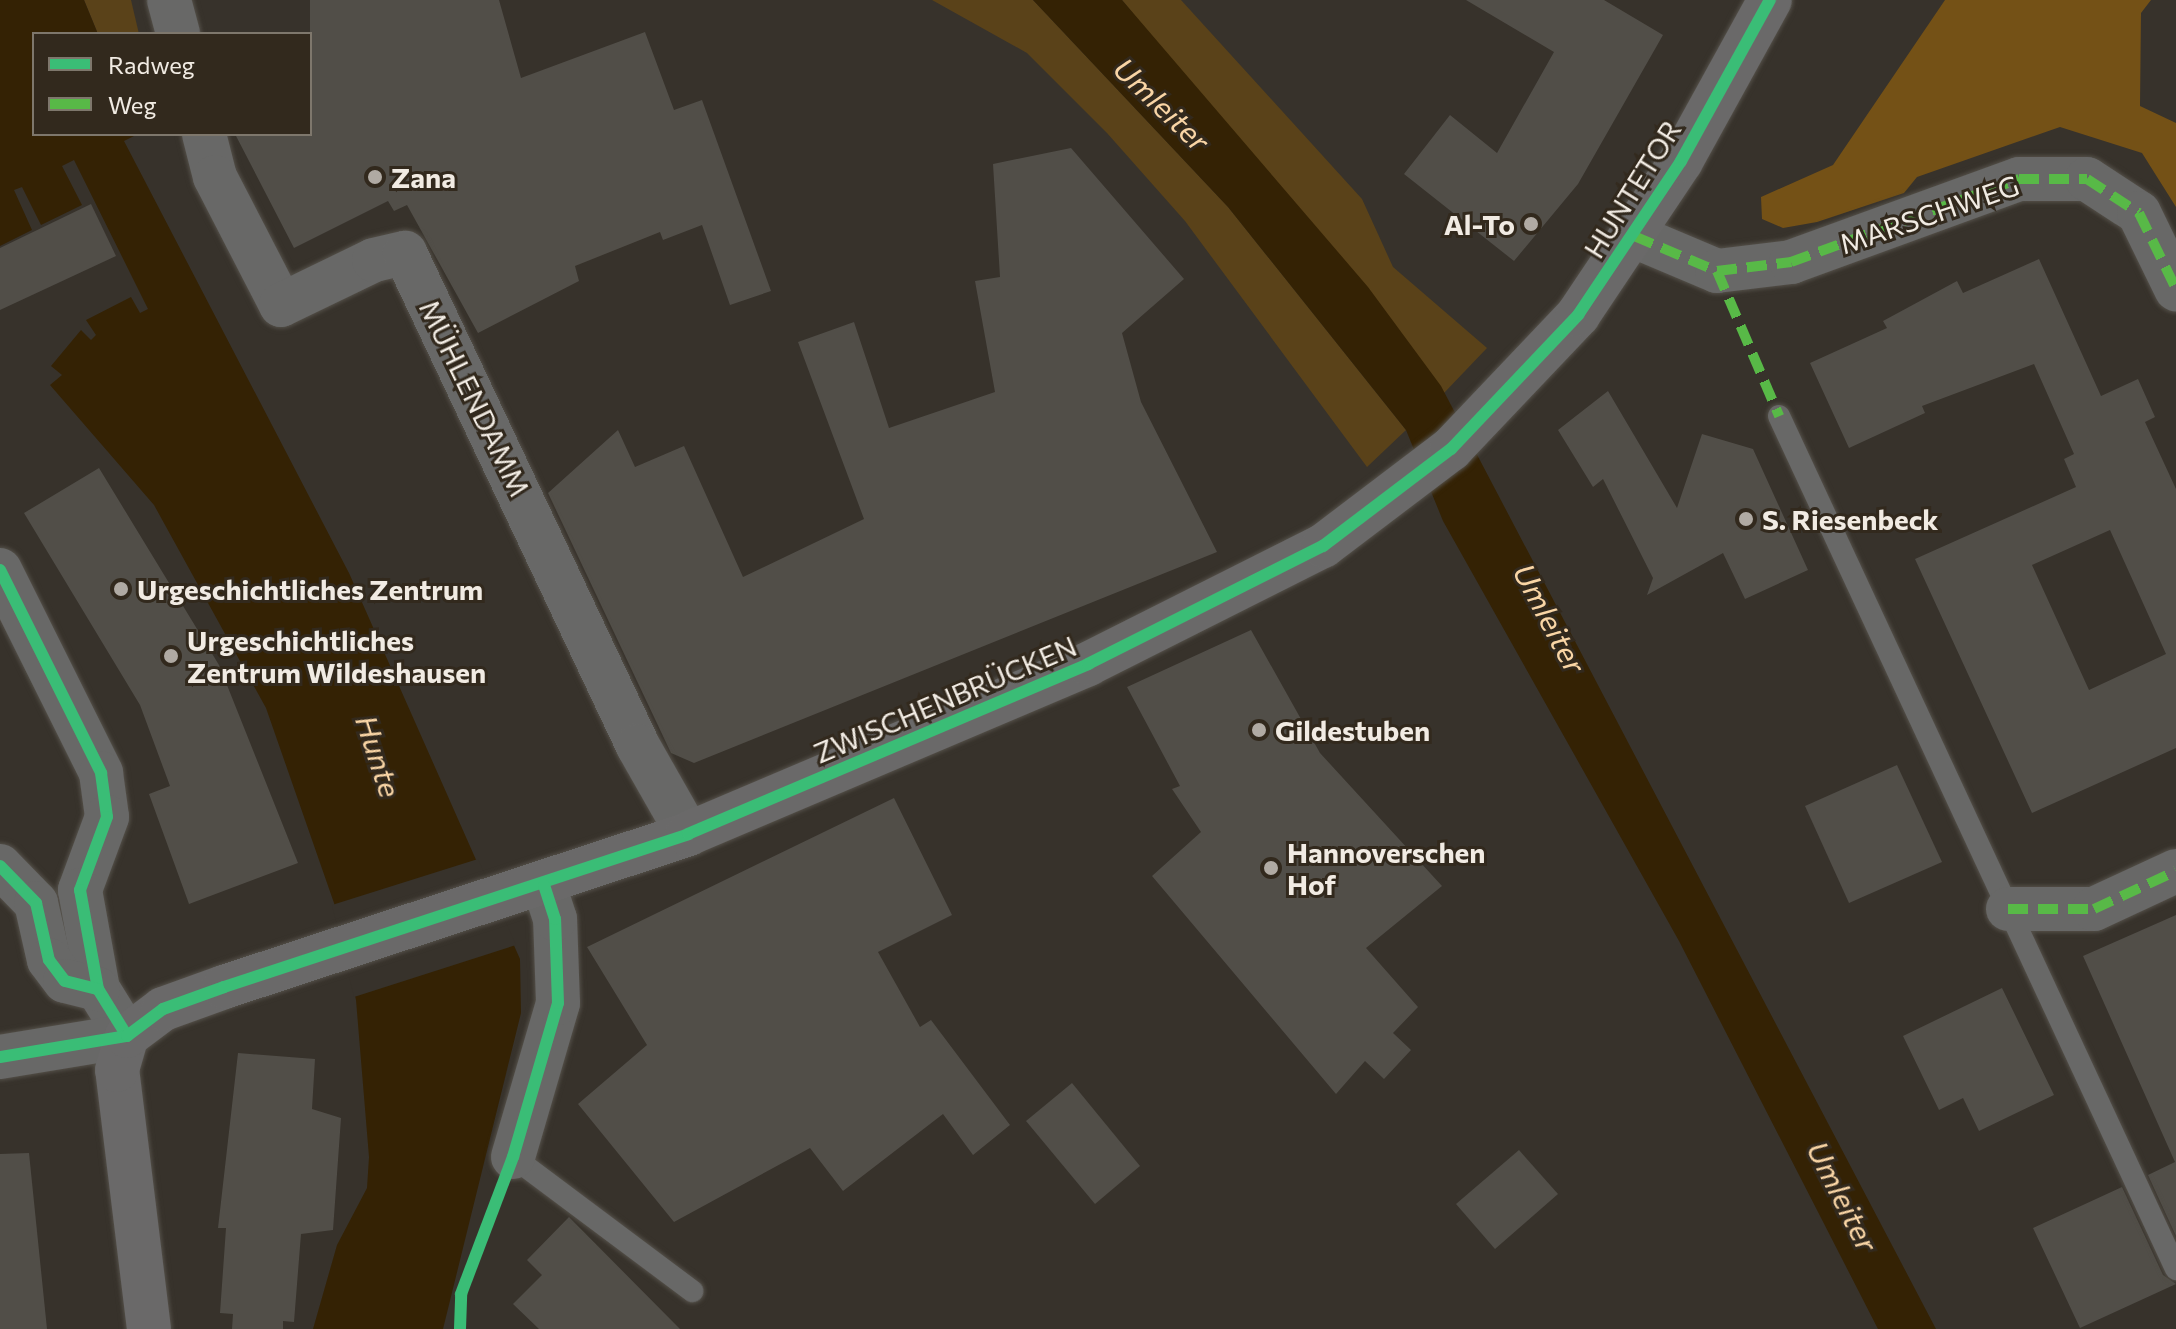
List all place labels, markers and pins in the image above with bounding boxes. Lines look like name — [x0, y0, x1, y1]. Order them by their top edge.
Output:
place label: Zana — [391, 160, 456, 194]
marker: Zana — [366, 168, 384, 186]
place label: Al-To — [1444, 207, 1515, 241]
marker: Al-To — [1522, 215, 1540, 233]
place label: S. Riesenbeck — [1762, 502, 1938, 536]
marker: S. Riesenbeck — [1737, 510, 1755, 528]
place label: Urgeschichtliches Zentrum — [137, 572, 483, 606]
marker: Urgeschichtliches Zentrum — [112, 580, 130, 598]
place label: Urgeschichtliches Zentrum Wildeshausen — [187, 623, 486, 689]
marker: Urgeschichtliches Zentrum Wildeshausen — [162, 647, 180, 665]
place label: Gildestuben — [1275, 713, 1430, 747]
marker: Gildestuben — [1250, 721, 1268, 739]
place label: Hannoverschen Hof — [1287, 835, 1486, 901]
marker: Hannoverschen Hof — [1262, 859, 1280, 877]

